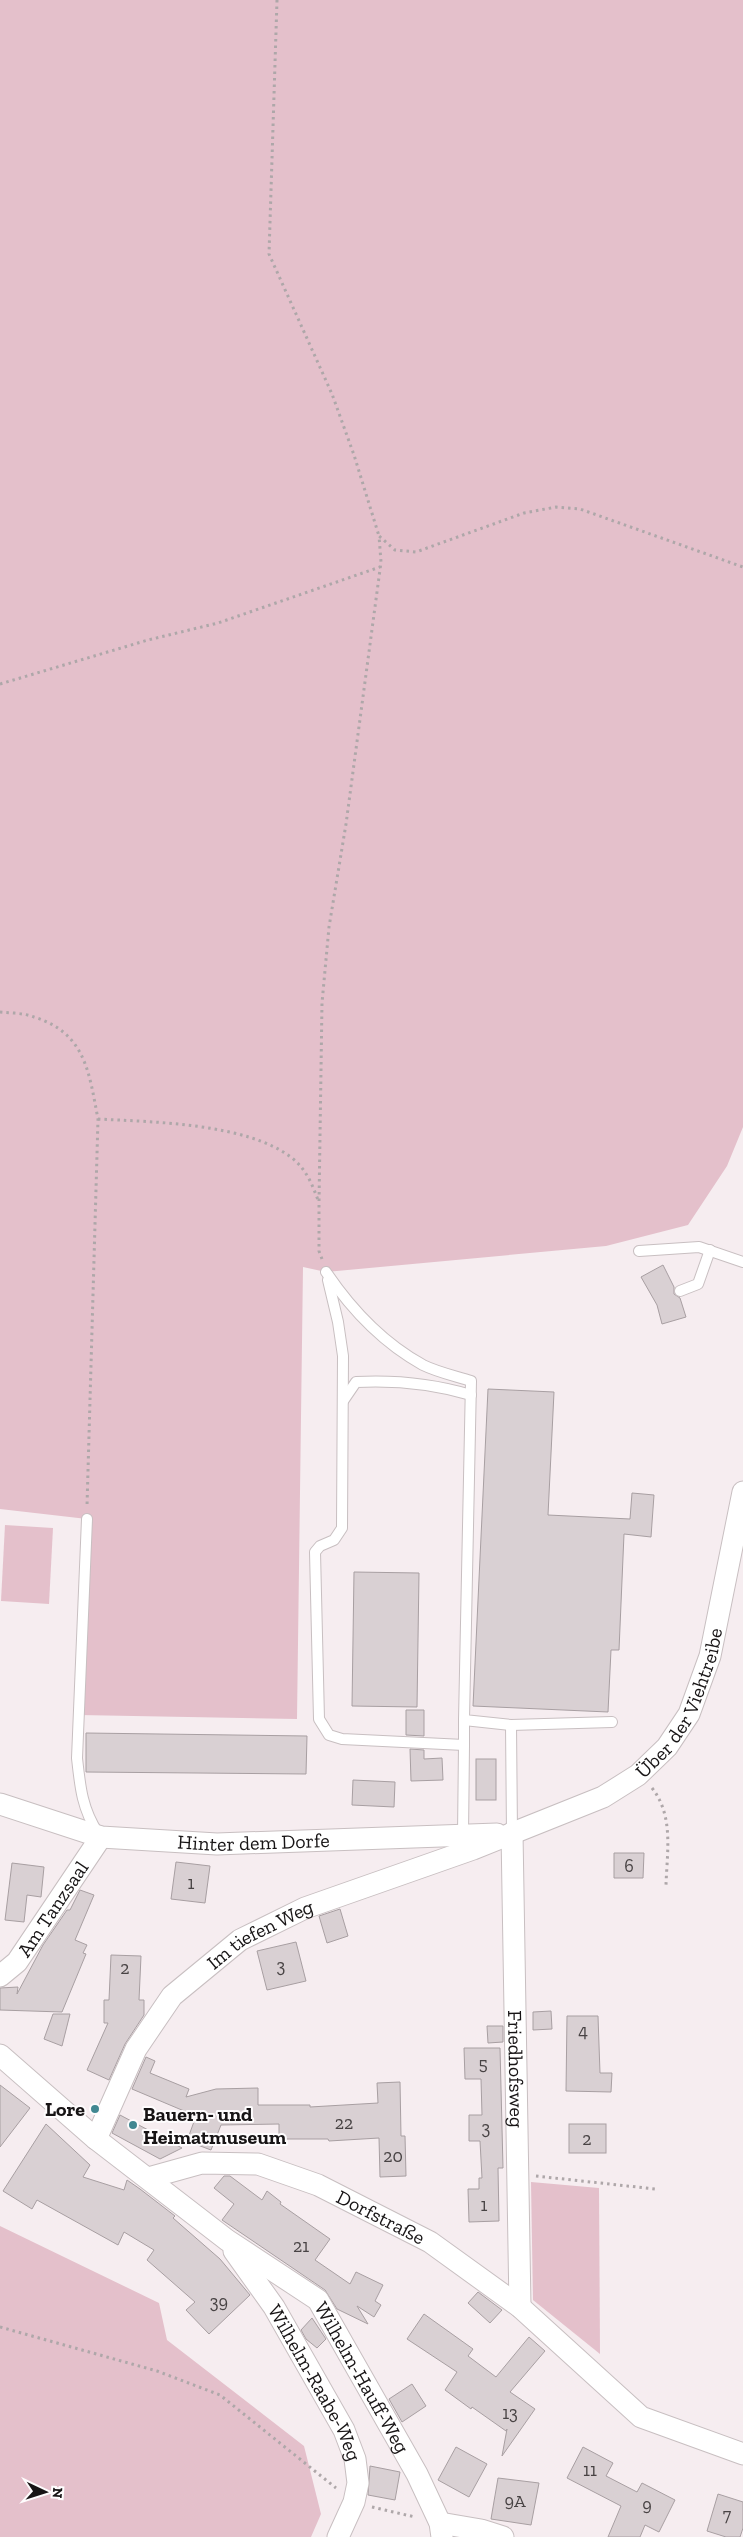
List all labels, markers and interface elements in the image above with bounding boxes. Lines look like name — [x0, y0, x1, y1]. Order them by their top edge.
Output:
street label: Über der Viehtreibe — [630, 1626, 727, 1783]
street label: Hinter dem Dorfe — [177, 1828, 330, 1856]
house number: 6 — [624, 1855, 634, 1877]
street label: Am Tanzsaal — [12, 1857, 93, 1961]
house number: 1 — [188, 1872, 195, 1894]
street label: Im tiefen Weg — [202, 1894, 316, 1974]
house number: 3 — [277, 1955, 286, 1977]
house number: 2 — [120, 1957, 130, 1979]
street label: Friedhofsweg — [503, 2010, 529, 2128]
house number: 4 — [578, 2020, 588, 2042]
house number: 5 — [478, 2053, 488, 2075]
place label: Lore — [45, 2097, 85, 2121]
place label: Bauern- und Heimatmuseum — [143, 2102, 287, 2149]
marker: Lore — [89, 2103, 101, 2115]
house number: 22 — [335, 2112, 353, 2134]
house number: 3 — [482, 2117, 491, 2139]
marker: Bauern- und Heimatmuseum — [127, 2119, 139, 2131]
house number: 2 — [582, 2128, 592, 2150]
house number: 20 — [383, 2145, 403, 2167]
street label: Dorfstraße — [333, 2184, 429, 2249]
house number: 1 — [481, 2194, 488, 2216]
house number: 21 — [293, 2235, 309, 2257]
house number: 39 — [210, 2291, 228, 2313]
street label: Wilhelm-Hauff-Weg — [309, 2297, 415, 2457]
street label: Wilhelm-Raabe-Weg — [263, 2300, 367, 2464]
house number: 13 — [502, 2402, 518, 2424]
house number: 11 — [583, 2459, 597, 2481]
north arrow — [20, 2467, 70, 2517]
text: N — [49, 2487, 66, 2499]
house number: 9A — [504, 2490, 526, 2512]
house number: 9 — [642, 2494, 652, 2516]
house number: 7 — [723, 2504, 732, 2526]

